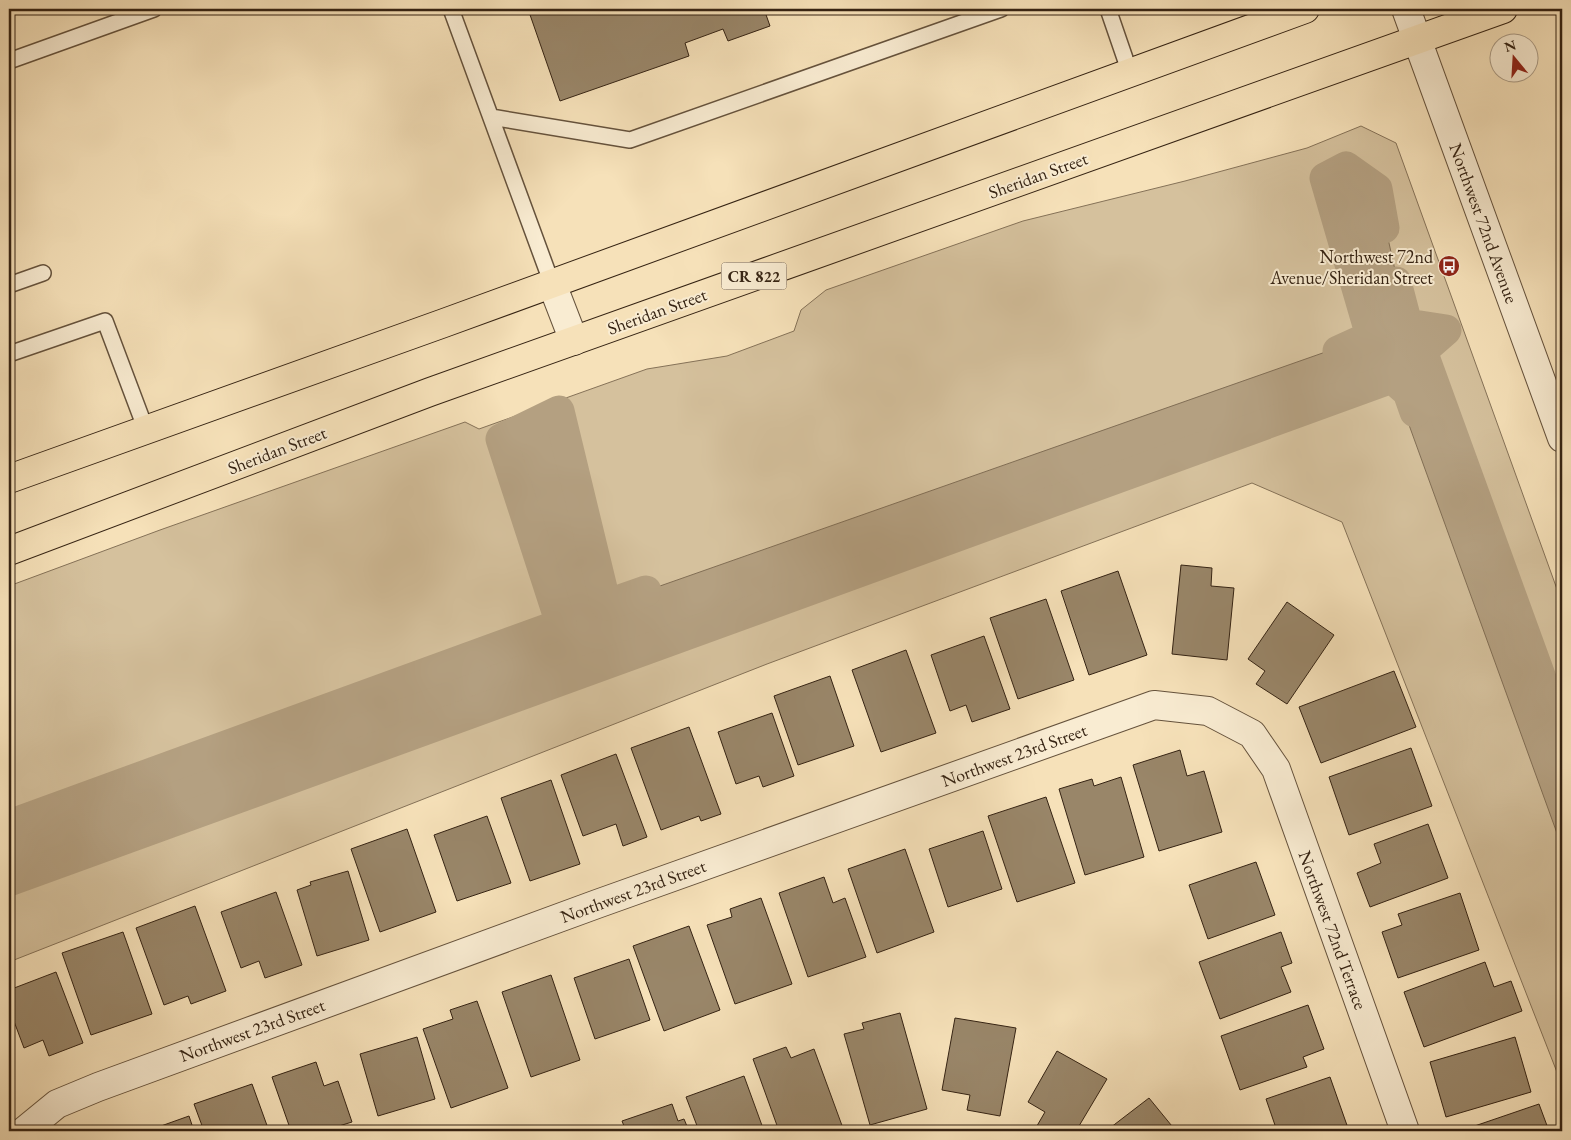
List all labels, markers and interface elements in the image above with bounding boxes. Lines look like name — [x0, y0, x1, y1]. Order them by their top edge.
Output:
north arrow — [1488, 32, 1538, 82]
text: N — [1502, 35, 1519, 56]
street label: Northwest 72nd Avenue — [1444, 140, 1524, 306]
street label: Sheridan Street — [985, 146, 1091, 204]
place label: Northwest 72nd Avenue/Sheridan Street — [1269, 245, 1434, 289]
bus stop icon: Northwest 72nd Avenue/Sheridan Street — [1437, 254, 1461, 278]
road number: CR 822 — [722, 262, 786, 290]
street label: Sheridan Street — [604, 282, 710, 340]
street label: Sheridan Street — [224, 421, 330, 479]
street label: Northwest 23rd Street — [938, 718, 1090, 792]
street label: Northwest 72nd Terrace — [1294, 847, 1372, 1013]
street label: Northwest 23rd Street — [557, 854, 709, 928]
street label: Northwest 23rd Street — [176, 993, 328, 1067]

